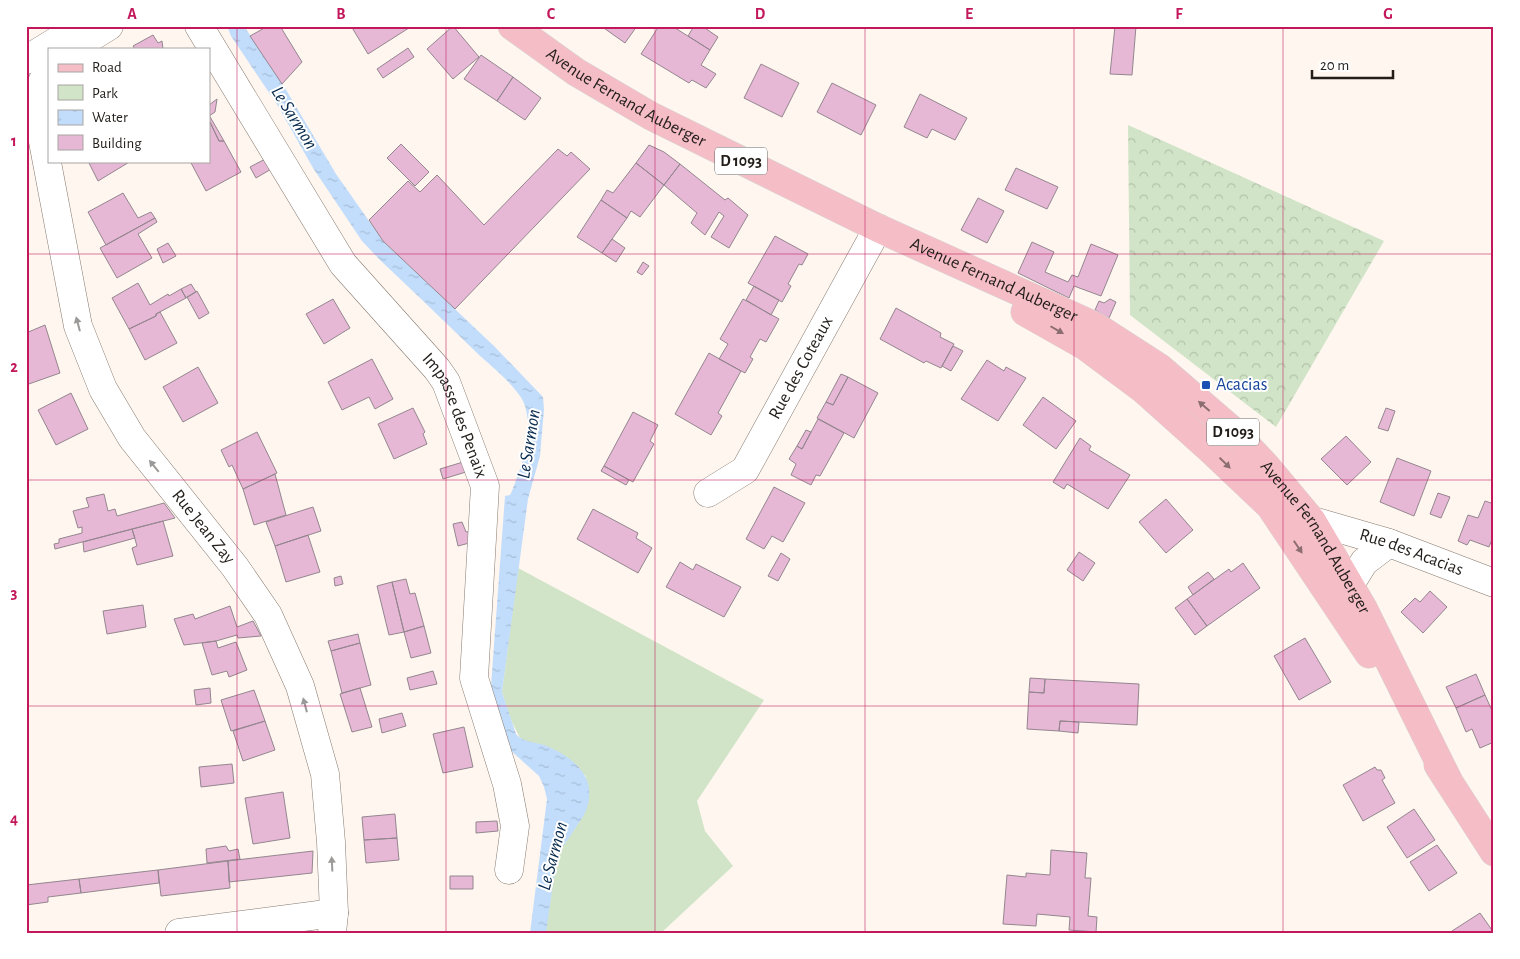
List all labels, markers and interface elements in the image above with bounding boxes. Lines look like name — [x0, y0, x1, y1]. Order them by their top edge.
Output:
text: A — [127, 6, 137, 22]
text: B — [336, 6, 346, 22]
text: C — [547, 6, 556, 22]
text: D — [755, 6, 766, 22]
text: E — [965, 6, 973, 22]
text: F — [1175, 6, 1183, 22]
text: G — [1383, 6, 1393, 22]
street label: Avenue Fernand Auberger — [543, 45, 709, 151]
legend — [48, 48, 210, 162]
scale bar — [1312, 48, 1394, 80]
text: 20 m — [1320, 58, 1349, 73]
text: Road — [92, 60, 122, 75]
water label: Le Sarmon — [267, 83, 321, 153]
text: Park — [92, 86, 118, 101]
text: Water — [92, 110, 128, 125]
text: 1 — [11, 133, 17, 149]
text: Building — [92, 136, 142, 151]
road number: D 1093 — [715, 148, 767, 175]
street label: Avenue Fernand Auberger — [907, 235, 1080, 326]
street label: Rue des Coteaux — [766, 313, 837, 422]
one-way arrow — [74, 316, 82, 331]
one-way arrow — [1051, 326, 1064, 335]
street label: Impasse des Penaix — [418, 350, 490, 481]
text: 2 — [10, 359, 18, 375]
place label: Acacias — [1216, 376, 1267, 394]
marker: Acacias — [1200, 379, 1212, 391]
one-way arrow — [1197, 400, 1210, 411]
water label: Le Sarmon — [514, 408, 544, 480]
road number: D 1093 — [1207, 418, 1259, 446]
one-way arrow — [1219, 457, 1231, 469]
street label: Avenue Fernand Auberger — [1257, 457, 1373, 617]
one-way arrow — [148, 460, 159, 473]
street label: Rue Jean Zay — [168, 486, 238, 568]
street label: Rue des Acacias — [1357, 526, 1466, 579]
one-way arrow — [1293, 540, 1303, 554]
text: 3 — [11, 585, 18, 601]
one-way arrow — [301, 697, 309, 712]
text: 4 — [10, 811, 18, 827]
water label: Le Sarmon — [535, 820, 571, 892]
one-way arrow — [327, 856, 335, 872]

